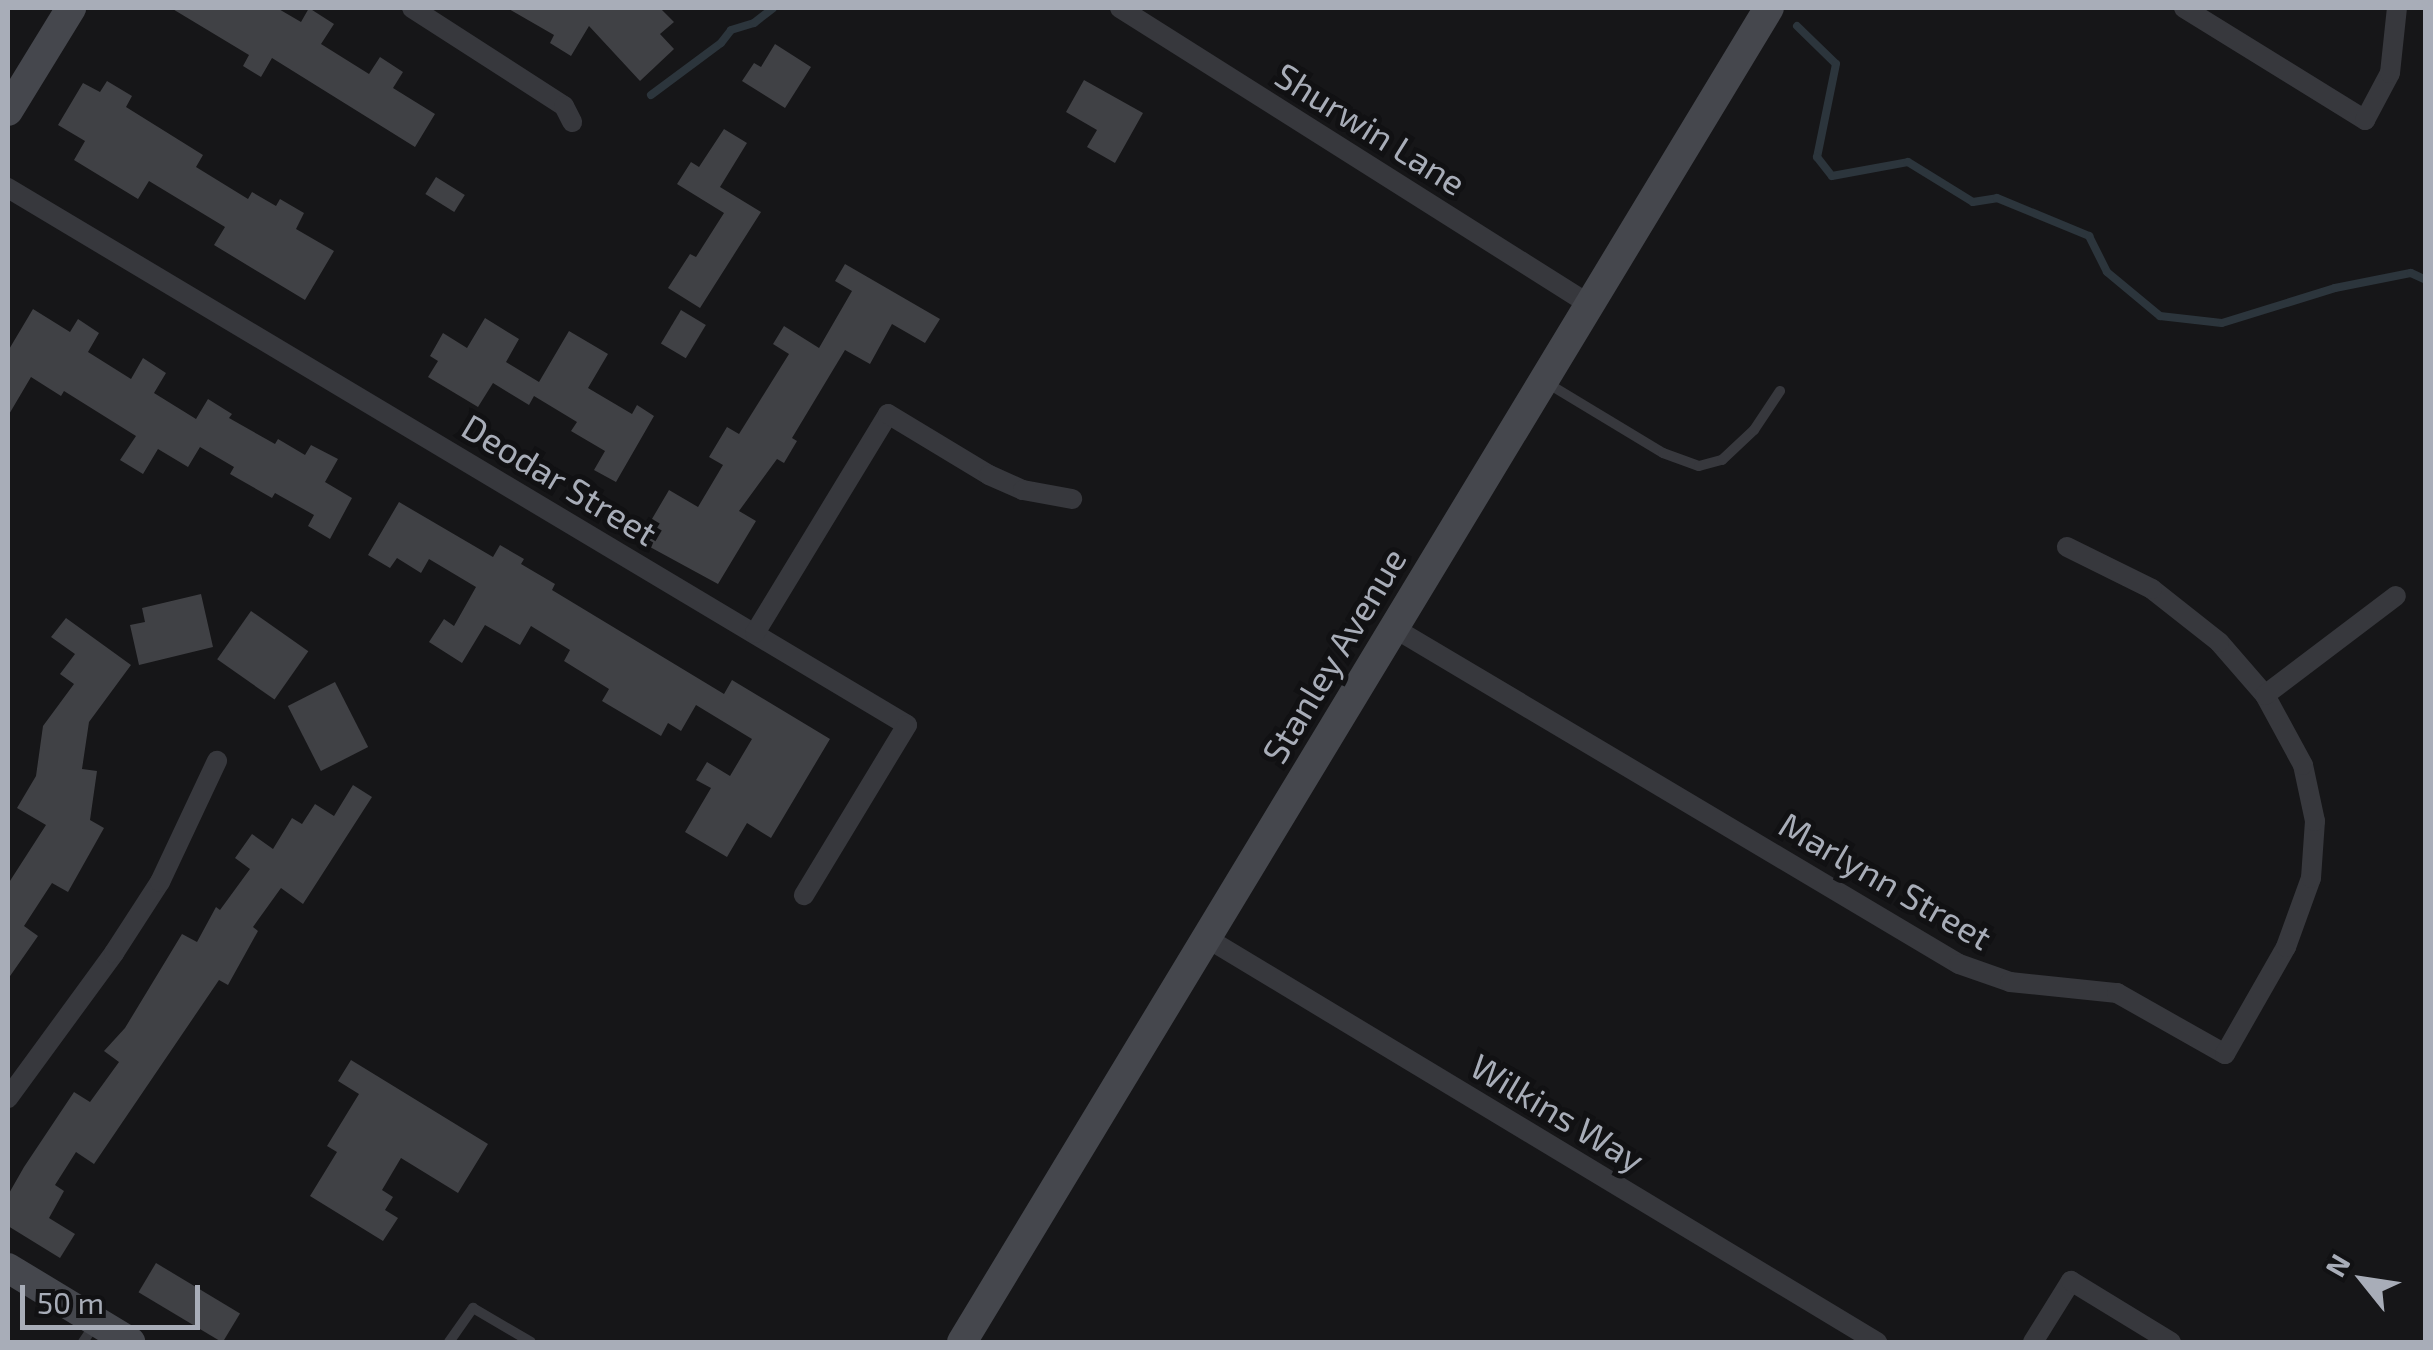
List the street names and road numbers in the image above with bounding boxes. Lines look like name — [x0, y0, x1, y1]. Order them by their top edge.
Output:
street label: Shurwin Lane — [1268, 53, 1474, 203]
street label: Deodar Street — [455, 404, 665, 554]
street label: Stanley Avenue — [1252, 539, 1414, 771]
street label: Marlynn Street — [1773, 802, 1999, 958]
street label: Wilkins Way — [1464, 1044, 1652, 1180]

